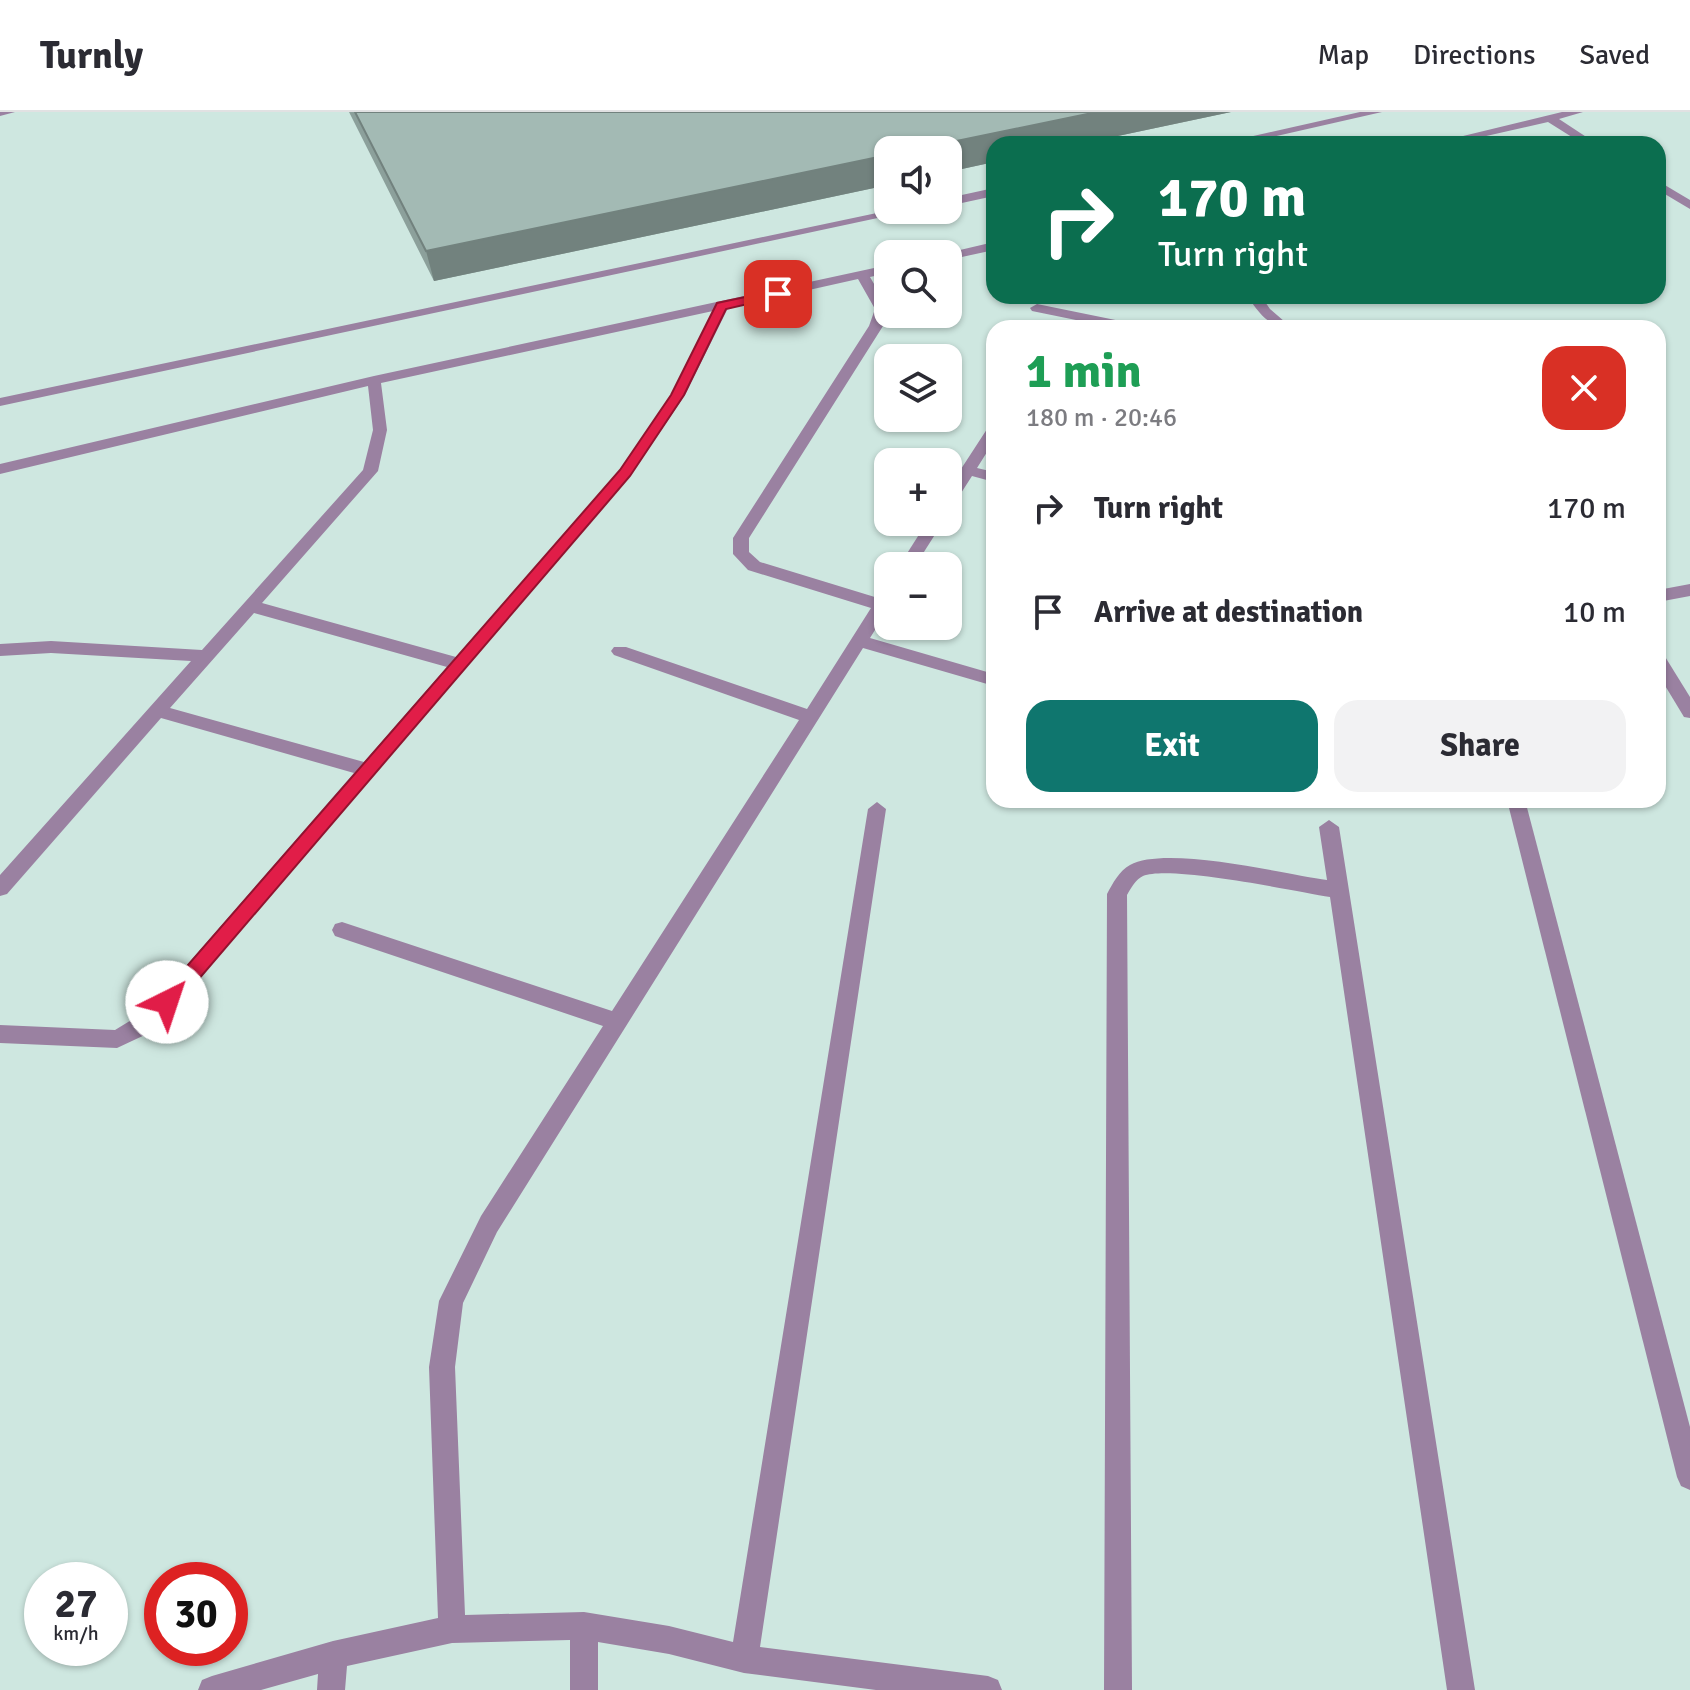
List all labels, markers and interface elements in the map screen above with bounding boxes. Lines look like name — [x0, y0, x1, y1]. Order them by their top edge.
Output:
text: Turnly — [40, 32, 143, 79]
text: Map — [1317, 38, 1369, 72]
text: Directions — [1413, 38, 1535, 72]
text: Saved — [1579, 38, 1650, 72]
map controls — [874, 136, 962, 640]
button: sound — [874, 136, 962, 224]
text: 170 m — [1158, 163, 1306, 232]
icon: right — [1026, 168, 1130, 272]
text: Turn right — [1158, 232, 1308, 277]
button: search — [874, 240, 962, 328]
pin — [744, 260, 812, 328]
icon: arrive — [756, 272, 800, 316]
text: 1 min — [1026, 342, 1142, 401]
button: layers — [874, 344, 962, 432]
button: close — [1542, 346, 1626, 430]
text: 180 m · 20:46 — [1026, 402, 1177, 434]
button: + — [874, 448, 962, 536]
icon: right — [1026, 486, 1070, 530]
text: Turn right — [1094, 490, 1223, 527]
text: 170 m — [1547, 490, 1626, 527]
button: − — [874, 552, 962, 640]
icon: arrive — [1026, 590, 1070, 634]
text: Arrive at destination — [1094, 594, 1363, 631]
text: 10 m — [1563, 594, 1626, 631]
button: Exit — [1026, 700, 1318, 792]
button: Share — [1334, 700, 1626, 792]
position arrow — [125, 960, 209, 1044]
speed limit sign: 30 — [144, 1562, 248, 1666]
text: 27 — [54, 1579, 98, 1629]
text: km/h — [53, 1621, 99, 1646]

